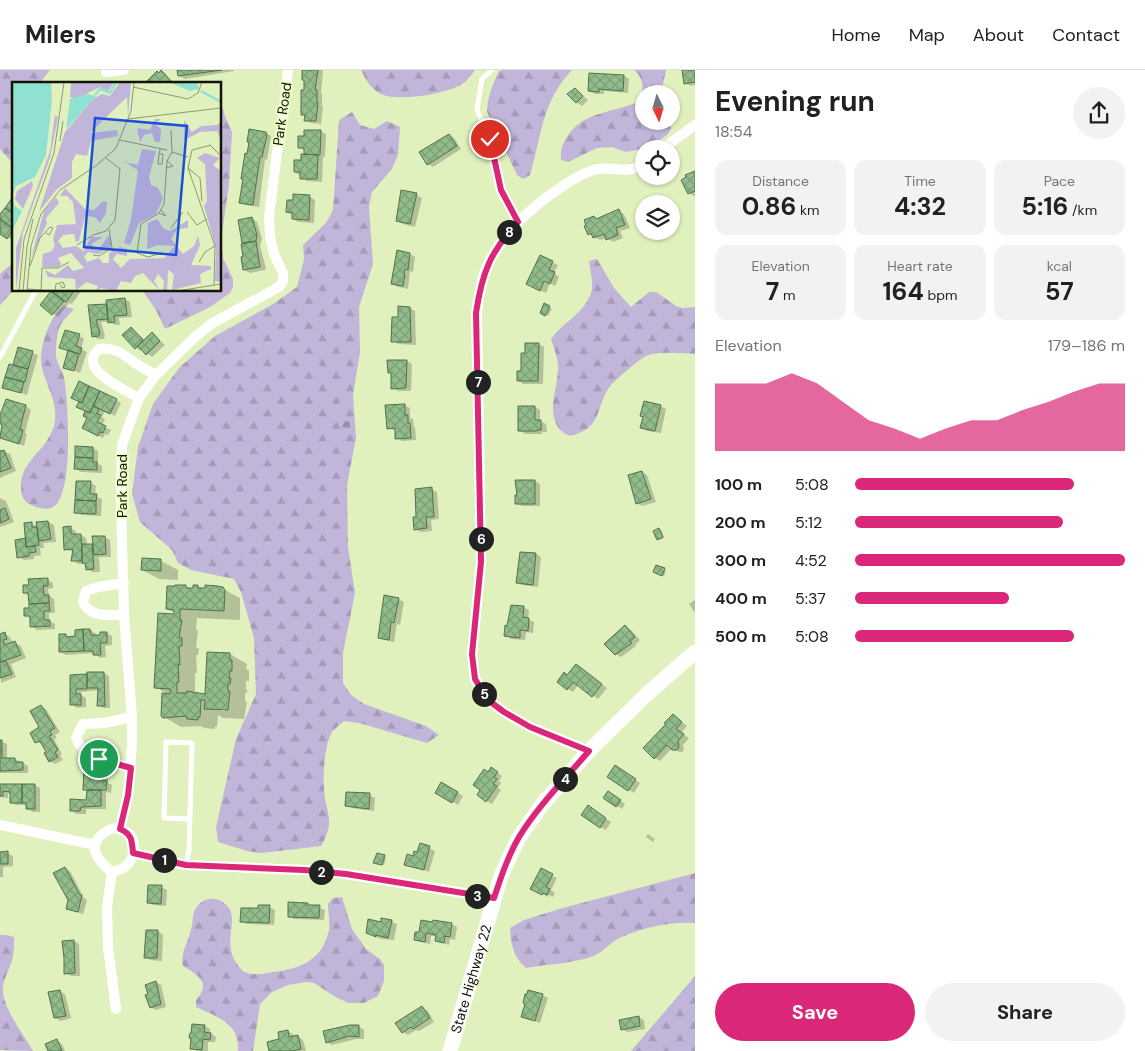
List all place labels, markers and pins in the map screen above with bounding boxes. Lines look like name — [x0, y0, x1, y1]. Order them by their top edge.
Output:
pin — [469, 118, 511, 160]
pin: 8 — [496, 220, 522, 244]
pin: 7 — [466, 370, 490, 394]
pin: 6 — [468, 526, 494, 552]
pin: 5 — [472, 682, 496, 706]
pin — [78, 738, 120, 780]
pin: 4 — [552, 766, 578, 792]
pin: 1 — [152, 848, 176, 872]
pin: 2 — [308, 860, 334, 884]
pin: 3 — [464, 884, 490, 908]

